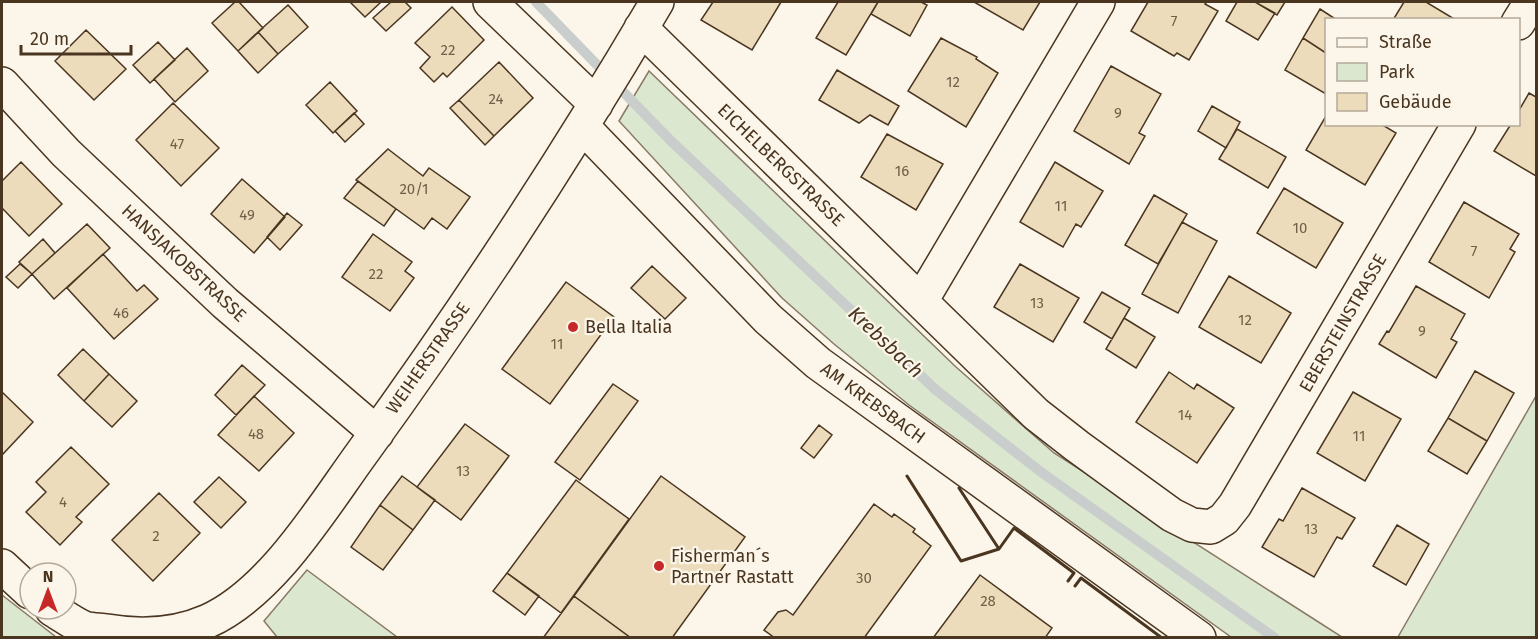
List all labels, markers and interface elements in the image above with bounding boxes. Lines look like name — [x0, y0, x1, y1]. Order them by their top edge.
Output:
house number: 7 — [1171, 12, 1178, 30]
scale bar — [21, 18, 130, 56]
legend — [1325, 18, 1520, 126]
text: 20 m — [30, 28, 69, 50]
text: Straße — [1379, 31, 1432, 53]
house number: 22 — [441, 41, 455, 59]
text: Park — [1379, 61, 1415, 83]
house number: 12 — [946, 73, 960, 91]
house number: 24 — [488, 90, 504, 108]
text: Gebäude — [1379, 91, 1452, 113]
street label: EICHELBERGSTRASSE — [713, 99, 849, 231]
house number: 9 — [1114, 104, 1122, 122]
house number: 47 — [170, 135, 184, 153]
house number: 16 — [895, 162, 909, 180]
house number: 20/1 — [399, 180, 429, 198]
house number: 11 — [1055, 197, 1067, 215]
street label: HANSJAKOBSTRASSE — [117, 199, 251, 327]
house number: 49 — [239, 206, 255, 224]
house number: 10 — [1293, 219, 1307, 237]
house number: 7 — [1471, 242, 1478, 260]
street label: EBERSTEINSTRASSE — [1295, 250, 1391, 396]
house number: 22 — [369, 265, 383, 283]
house number: 13 — [1030, 294, 1044, 312]
street label: WEIHERSTRASSE — [381, 298, 475, 418]
water label: Krebsbach — [843, 301, 929, 383]
house number: 46 — [113, 304, 129, 322]
house number: 12 — [1238, 311, 1252, 329]
place label: Bella Italia — [585, 316, 672, 338]
marker: Bella Italia — [566, 320, 580, 334]
house number: 9 — [1418, 322, 1426, 340]
house number: 11 — [551, 335, 563, 353]
street label: AM KREBSBACH — [816, 358, 930, 448]
house number: 14 — [1178, 406, 1192, 424]
house number: 48 — [248, 425, 264, 443]
house number: 11 — [1353, 427, 1365, 445]
house number: 13 — [456, 462, 470, 480]
house number: 4 — [59, 493, 67, 511]
house number: 13 — [1304, 520, 1318, 538]
house number: 2 — [152, 527, 160, 545]
place label: Fisherman´s Partner Rastatt — [671, 545, 794, 588]
marker: Fisherman´s Partner Rastatt — [652, 559, 666, 573]
north arrow — [18, 561, 78, 621]
text: N — [43, 567, 53, 586]
house number: 30 — [856, 569, 872, 587]
house number: 28 — [980, 592, 996, 610]

